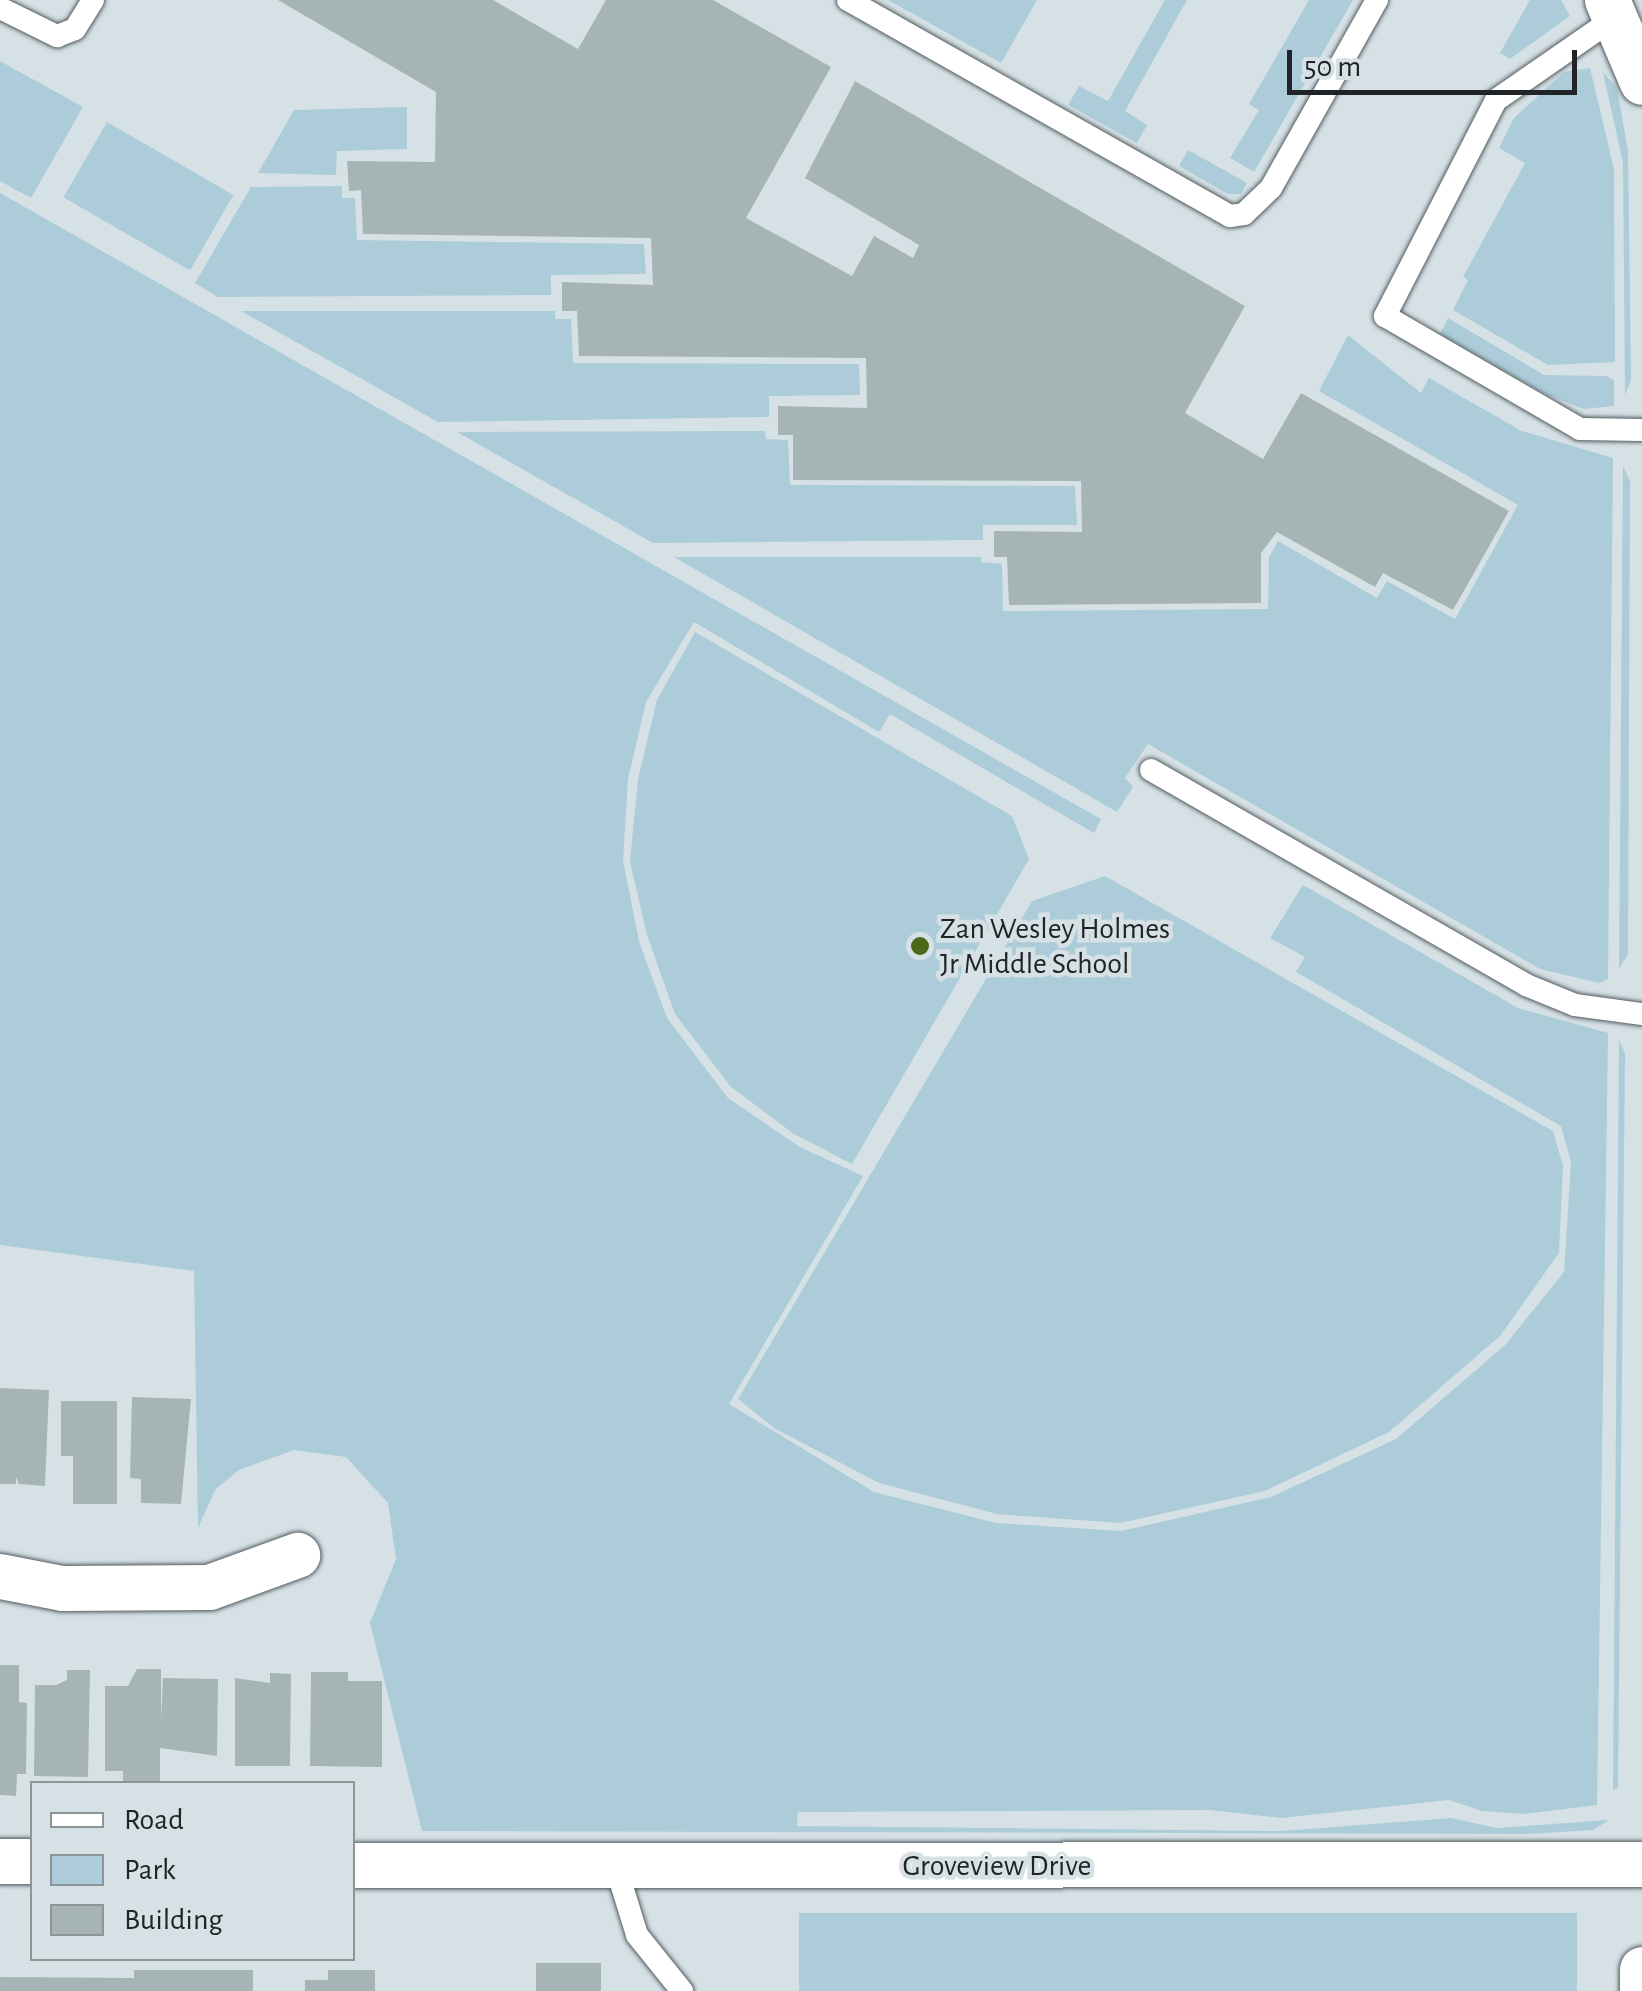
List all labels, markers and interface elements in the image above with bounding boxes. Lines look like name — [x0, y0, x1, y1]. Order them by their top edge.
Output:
scale bar — [1292, 30, 1582, 92]
text: 50 m — [1304, 52, 1361, 82]
place label: Zan Wesley Holmes Jr Middle School — [940, 911, 1170, 982]
marker: Zan Wesley Holmes Jr Middle School — [909, 935, 931, 957]
legend — [30, 1781, 355, 1961]
text: Road — [124, 1805, 184, 1835]
street label: Groveview Drive — [903, 1848, 1091, 1884]
text: Park — [124, 1855, 176, 1885]
text: Building — [124, 1905, 223, 1935]

